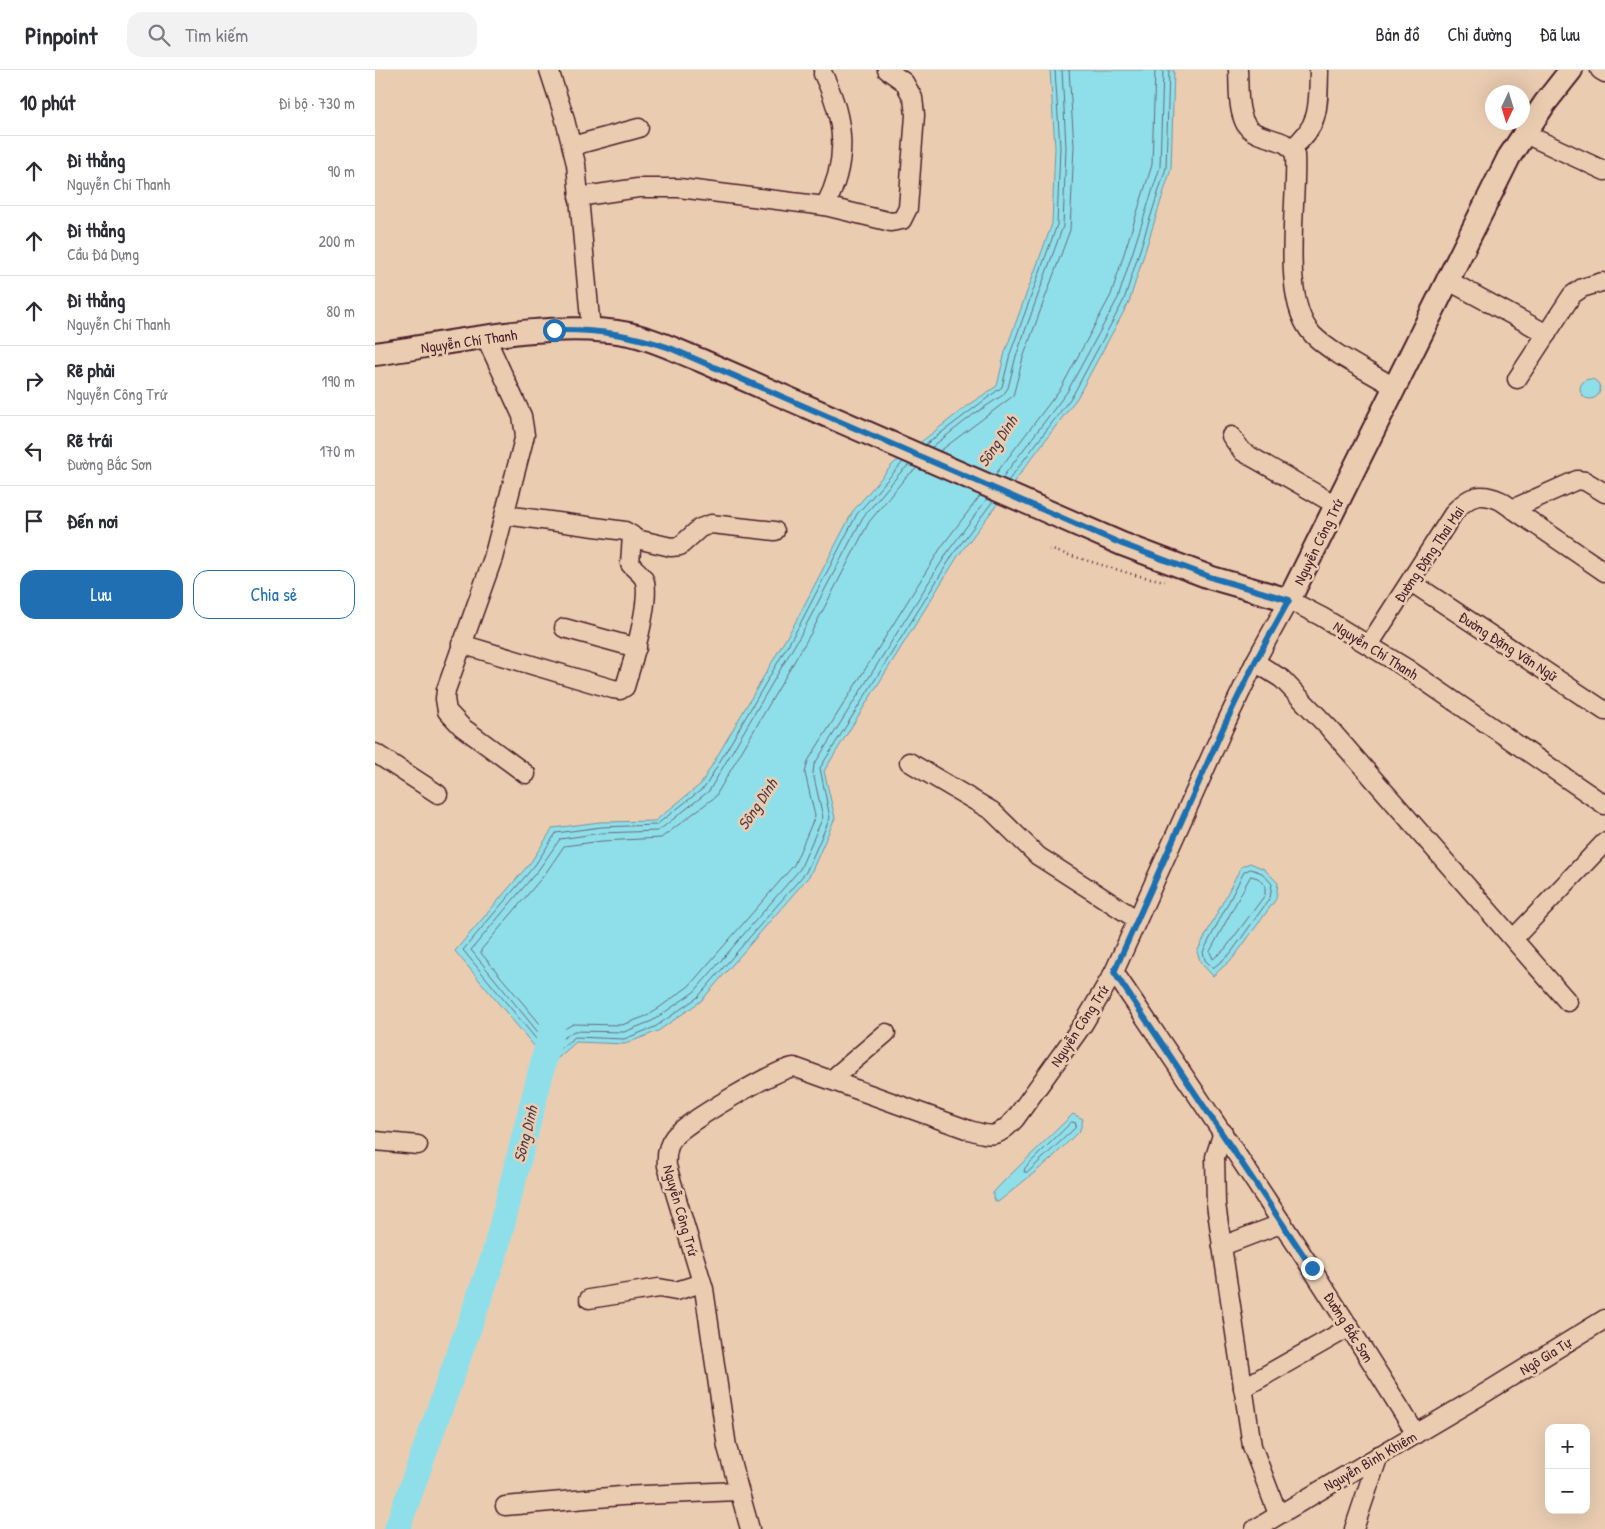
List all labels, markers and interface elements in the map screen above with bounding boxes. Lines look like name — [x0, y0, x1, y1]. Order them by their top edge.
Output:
search box — [127, 12, 477, 57]
text: Pinpoint — [25, 19, 97, 51]
icon: search — [145, 21, 173, 49]
text: Tìm kiếm — [185, 22, 248, 48]
text: Bản đồ — [1376, 22, 1419, 47]
text: Chỉ đường — [1447, 22, 1512, 47]
text: Đã lưu — [1540, 22, 1580, 47]
north arrow — [1485, 85, 1530, 130]
text: 10 phút — [20, 88, 75, 117]
text: Đi bộ · 730 m — [279, 92, 355, 114]
text: Đi thẳng — [67, 147, 125, 173]
icon: ahead — [20, 157, 48, 185]
text: 90 m — [327, 160, 355, 182]
text: Nguyễn Chí Thanh — [67, 173, 170, 195]
text: Đi thẳng — [67, 217, 125, 243]
icon: ahead — [20, 227, 48, 255]
text: 200 m — [319, 230, 355, 252]
text: Cầu Đá Dựng — [67, 243, 139, 265]
text: Đi thẳng — [67, 287, 125, 313]
icon: ahead — [20, 297, 48, 325]
text: 80 m — [326, 300, 355, 322]
text: Nguyễn Chí Thanh — [67, 313, 170, 335]
route start — [543, 319, 566, 342]
street label: Nguyễn Chí Thanh — [420, 324, 518, 358]
text: Rẽ phải — [67, 357, 115, 383]
icon: right — [20, 367, 48, 395]
text: 190 m — [322, 370, 355, 392]
text: Nguyễn Công Trứ — [67, 383, 166, 405]
water label: Sông Dinh — [972, 410, 1023, 471]
text: Rẽ trái — [67, 427, 113, 453]
icon: left — [20, 437, 48, 465]
text: 170 m — [320, 440, 355, 462]
text: Đường Bắc Sơn — [67, 453, 152, 475]
street label: Nguyễn Công Trứ — [1288, 494, 1349, 588]
street label: Đường Đặng Thai Mai — [1389, 502, 1469, 606]
icon: arrive — [20, 507, 48, 535]
text: Đến nơi — [67, 508, 118, 534]
button: Lưu — [20, 570, 183, 619]
button: Chia sẻ — [193, 570, 355, 619]
street label: Đường Đặng Văn Ngữ — [1455, 606, 1563, 687]
street label: Nguyễn Chí Thanh — [1329, 615, 1423, 685]
water label: Sông Dinh — [732, 773, 783, 834]
street label: Nguyễn Công Trứ — [1045, 980, 1114, 1071]
water label: Sông Dinh — [507, 1102, 543, 1164]
street label: Nguyễn Công Trứ — [658, 1162, 704, 1260]
route end — [1301, 1257, 1324, 1280]
street label: Đường Bắc Sơn — [1319, 1288, 1379, 1367]
street label: Ngô Gia Tự — [1515, 1331, 1576, 1380]
map controls — [1545, 1424, 1590, 1514]
button: + — [1545, 1424, 1590, 1469]
street label: Nguyễn Bỉnh Khiêm — [1320, 1426, 1420, 1496]
button: − — [1545, 1469, 1590, 1514]

